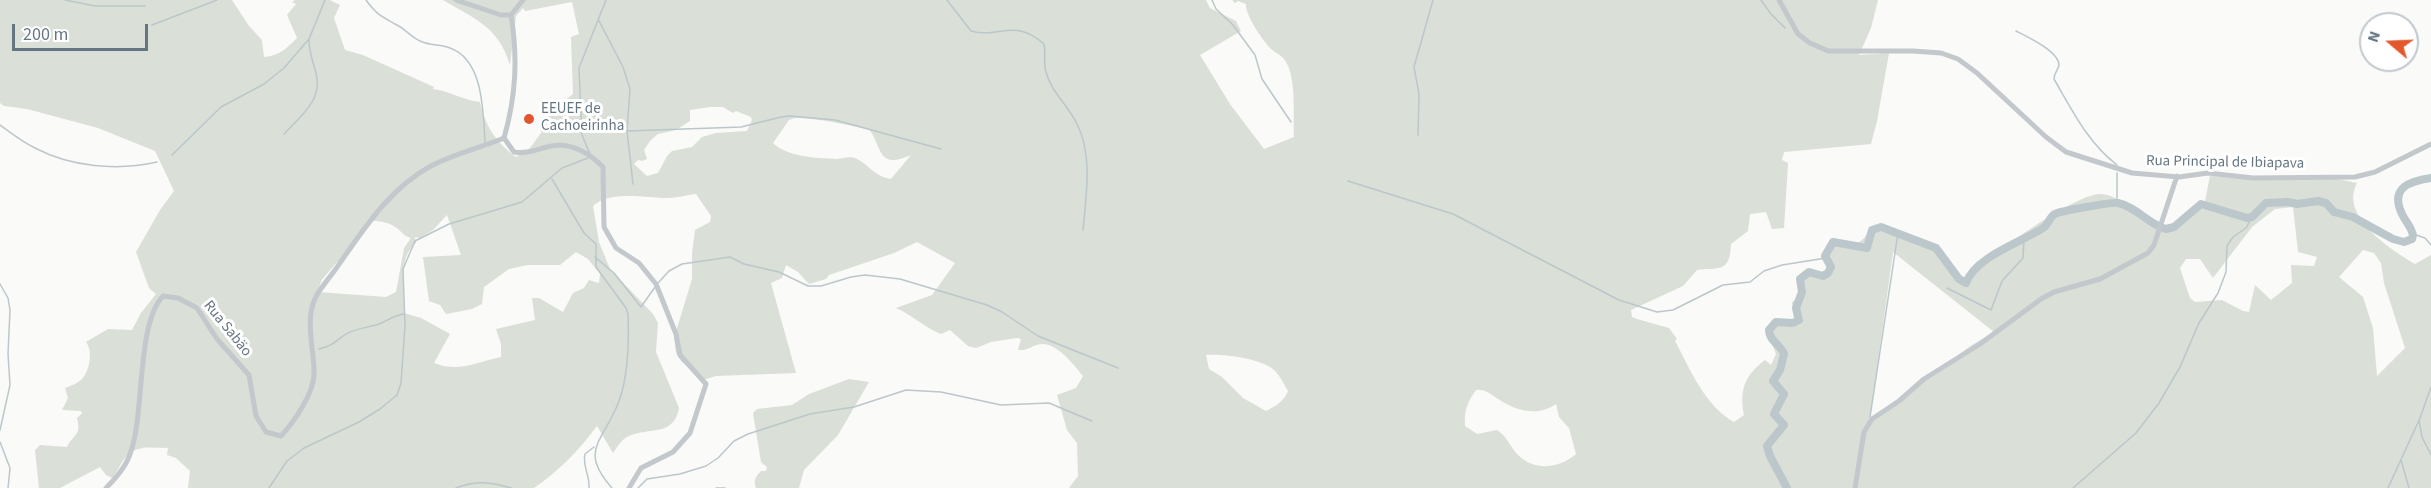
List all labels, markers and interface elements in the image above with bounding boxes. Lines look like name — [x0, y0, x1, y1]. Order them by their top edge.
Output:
scale bar — [15, 12, 152, 50]
north arrow — [2359, 12, 2419, 72]
text: 200 m — [23, 22, 68, 47]
text: N — [2362, 28, 2386, 45]
place label: EEUEF de Cachoeirinha — [541, 101, 624, 136]
marker: EEUEF de Cachoeirinha — [522, 112, 536, 126]
street label: Rua Principal de Ibiapava — [2146, 153, 2304, 173]
street label: Rua Sabäo — [199, 297, 255, 361]

